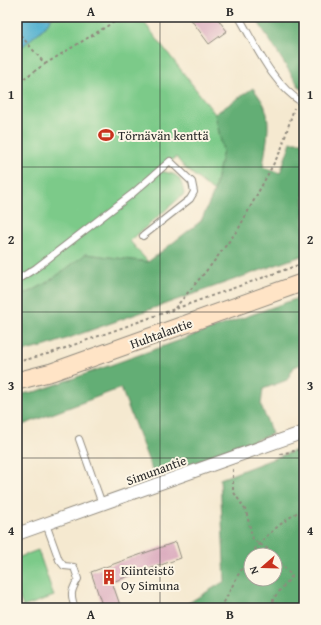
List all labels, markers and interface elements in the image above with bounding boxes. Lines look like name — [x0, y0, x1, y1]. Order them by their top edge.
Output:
text: A — [87, 2, 96, 21]
text: B — [226, 2, 234, 21]
text: 1 — [8, 85, 14, 104]
text: 1 — [307, 85, 313, 104]
sports icon: Törnävän kenttä — [97, 126, 115, 144]
place label: Törnävän kenttä — [118, 126, 209, 145]
text: 2 — [8, 230, 15, 249]
text: 2 — [307, 230, 314, 249]
street label: Huhtalantie — [127, 313, 195, 354]
text: 3 — [8, 376, 14, 395]
text: 3 — [307, 376, 313, 395]
street label: Simunantie — [123, 451, 189, 490]
text: 4 — [8, 521, 15, 540]
text: 4 — [307, 521, 314, 540]
north arrow — [243, 547, 283, 587]
place label: Kiinteistö Oy Simuna — [121, 561, 180, 595]
text: N — [245, 564, 262, 577]
building icon: Kiinteistö Oy Simuna — [100, 568, 118, 586]
text: A — [87, 605, 96, 624]
text: B — [226, 605, 234, 624]

